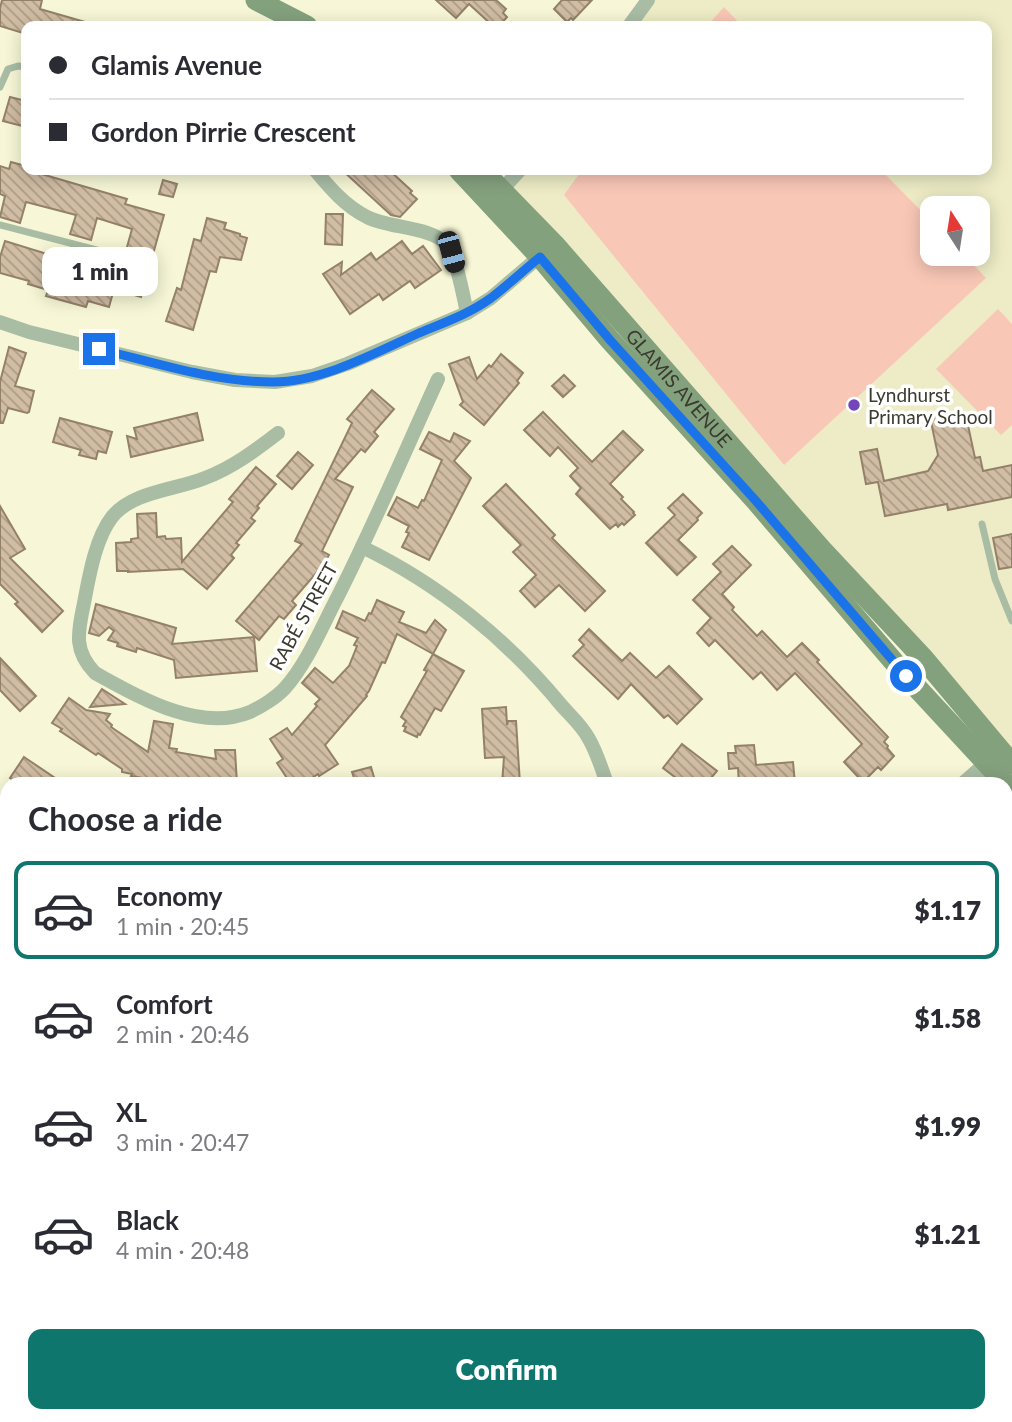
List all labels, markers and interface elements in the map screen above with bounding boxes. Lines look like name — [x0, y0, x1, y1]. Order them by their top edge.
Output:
text: Glamis Avenue — [91, 49, 262, 81]
text: Gordon Pirrie Crescent — [91, 116, 356, 148]
north arrow — [920, 196, 990, 266]
map controls — [920, 196, 990, 266]
car — [436, 229, 467, 275]
callout: 1 min — [41, 247, 157, 296]
text: 1 min — [71, 257, 129, 285]
street label: GLAMIS AVENUE — [622, 324, 738, 451]
route end — [83, 333, 115, 365]
place label: Lyndhurst Primary School — [868, 383, 993, 428]
marker: Lyndhurst Primary School — [846, 397, 862, 413]
street label: RABÉ STREET — [264, 558, 342, 674]
route start — [890, 660, 922, 692]
text: Choose a ride — [28, 799, 222, 838]
icon: car — [32, 879, 95, 942]
text: Economy — [116, 880, 222, 912]
text: $1.17 — [914, 894, 981, 926]
text: 1 min · 20:45 — [116, 912, 249, 940]
icon: car — [32, 987, 95, 1050]
text: Comfort — [116, 988, 213, 1020]
text: $1.58 — [914, 1002, 981, 1034]
text: 2 min · 20:46 — [116, 1020, 249, 1048]
icon: car — [32, 1095, 95, 1158]
text: XL — [116, 1096, 147, 1128]
text: $1.99 — [914, 1110, 981, 1142]
text: 3 min · 20:47 — [116, 1128, 249, 1156]
icon: car — [32, 1203, 95, 1266]
text: Black — [116, 1204, 179, 1236]
text: $1.21 — [914, 1218, 981, 1250]
text: 4 min · 20:48 — [116, 1236, 249, 1264]
button: Confirm — [28, 1329, 985, 1409]

